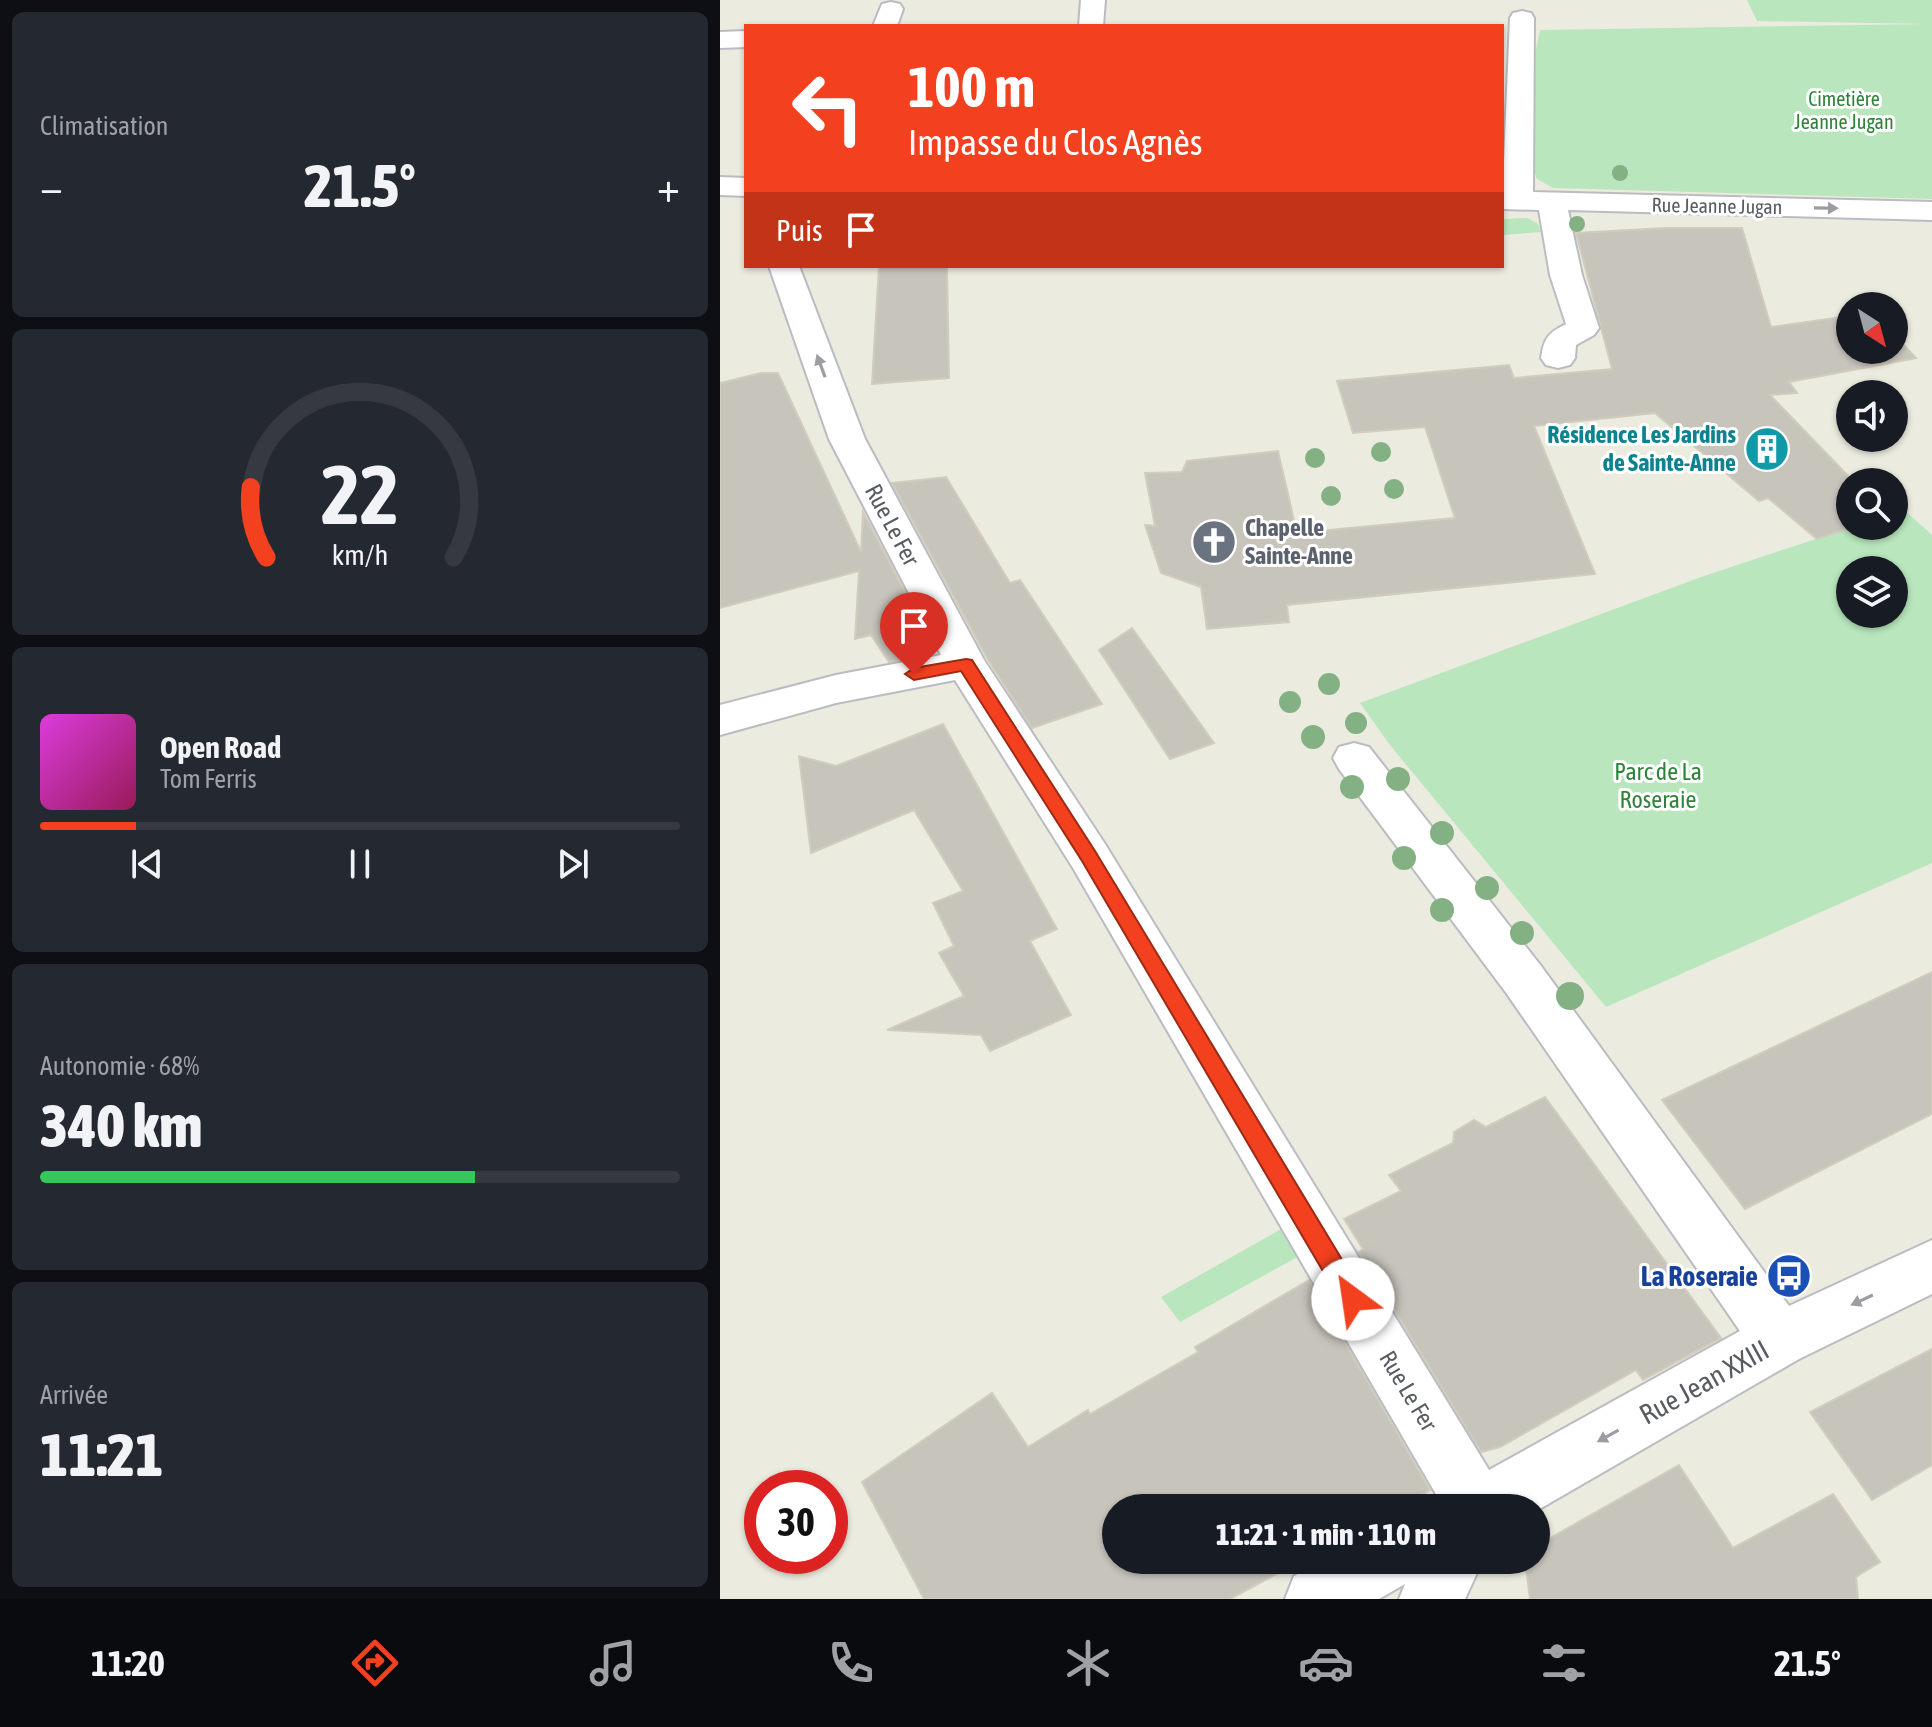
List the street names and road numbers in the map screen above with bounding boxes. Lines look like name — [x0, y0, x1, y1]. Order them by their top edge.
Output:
street label: Rue Jeanne Jugan — [1651, 193, 1783, 218]
street label: Rue Le Fer — [860, 479, 926, 571]
street label: Rue Jean XXIII — [1634, 1333, 1774, 1431]
street label: Rue Le Fer — [1374, 1346, 1443, 1436]

